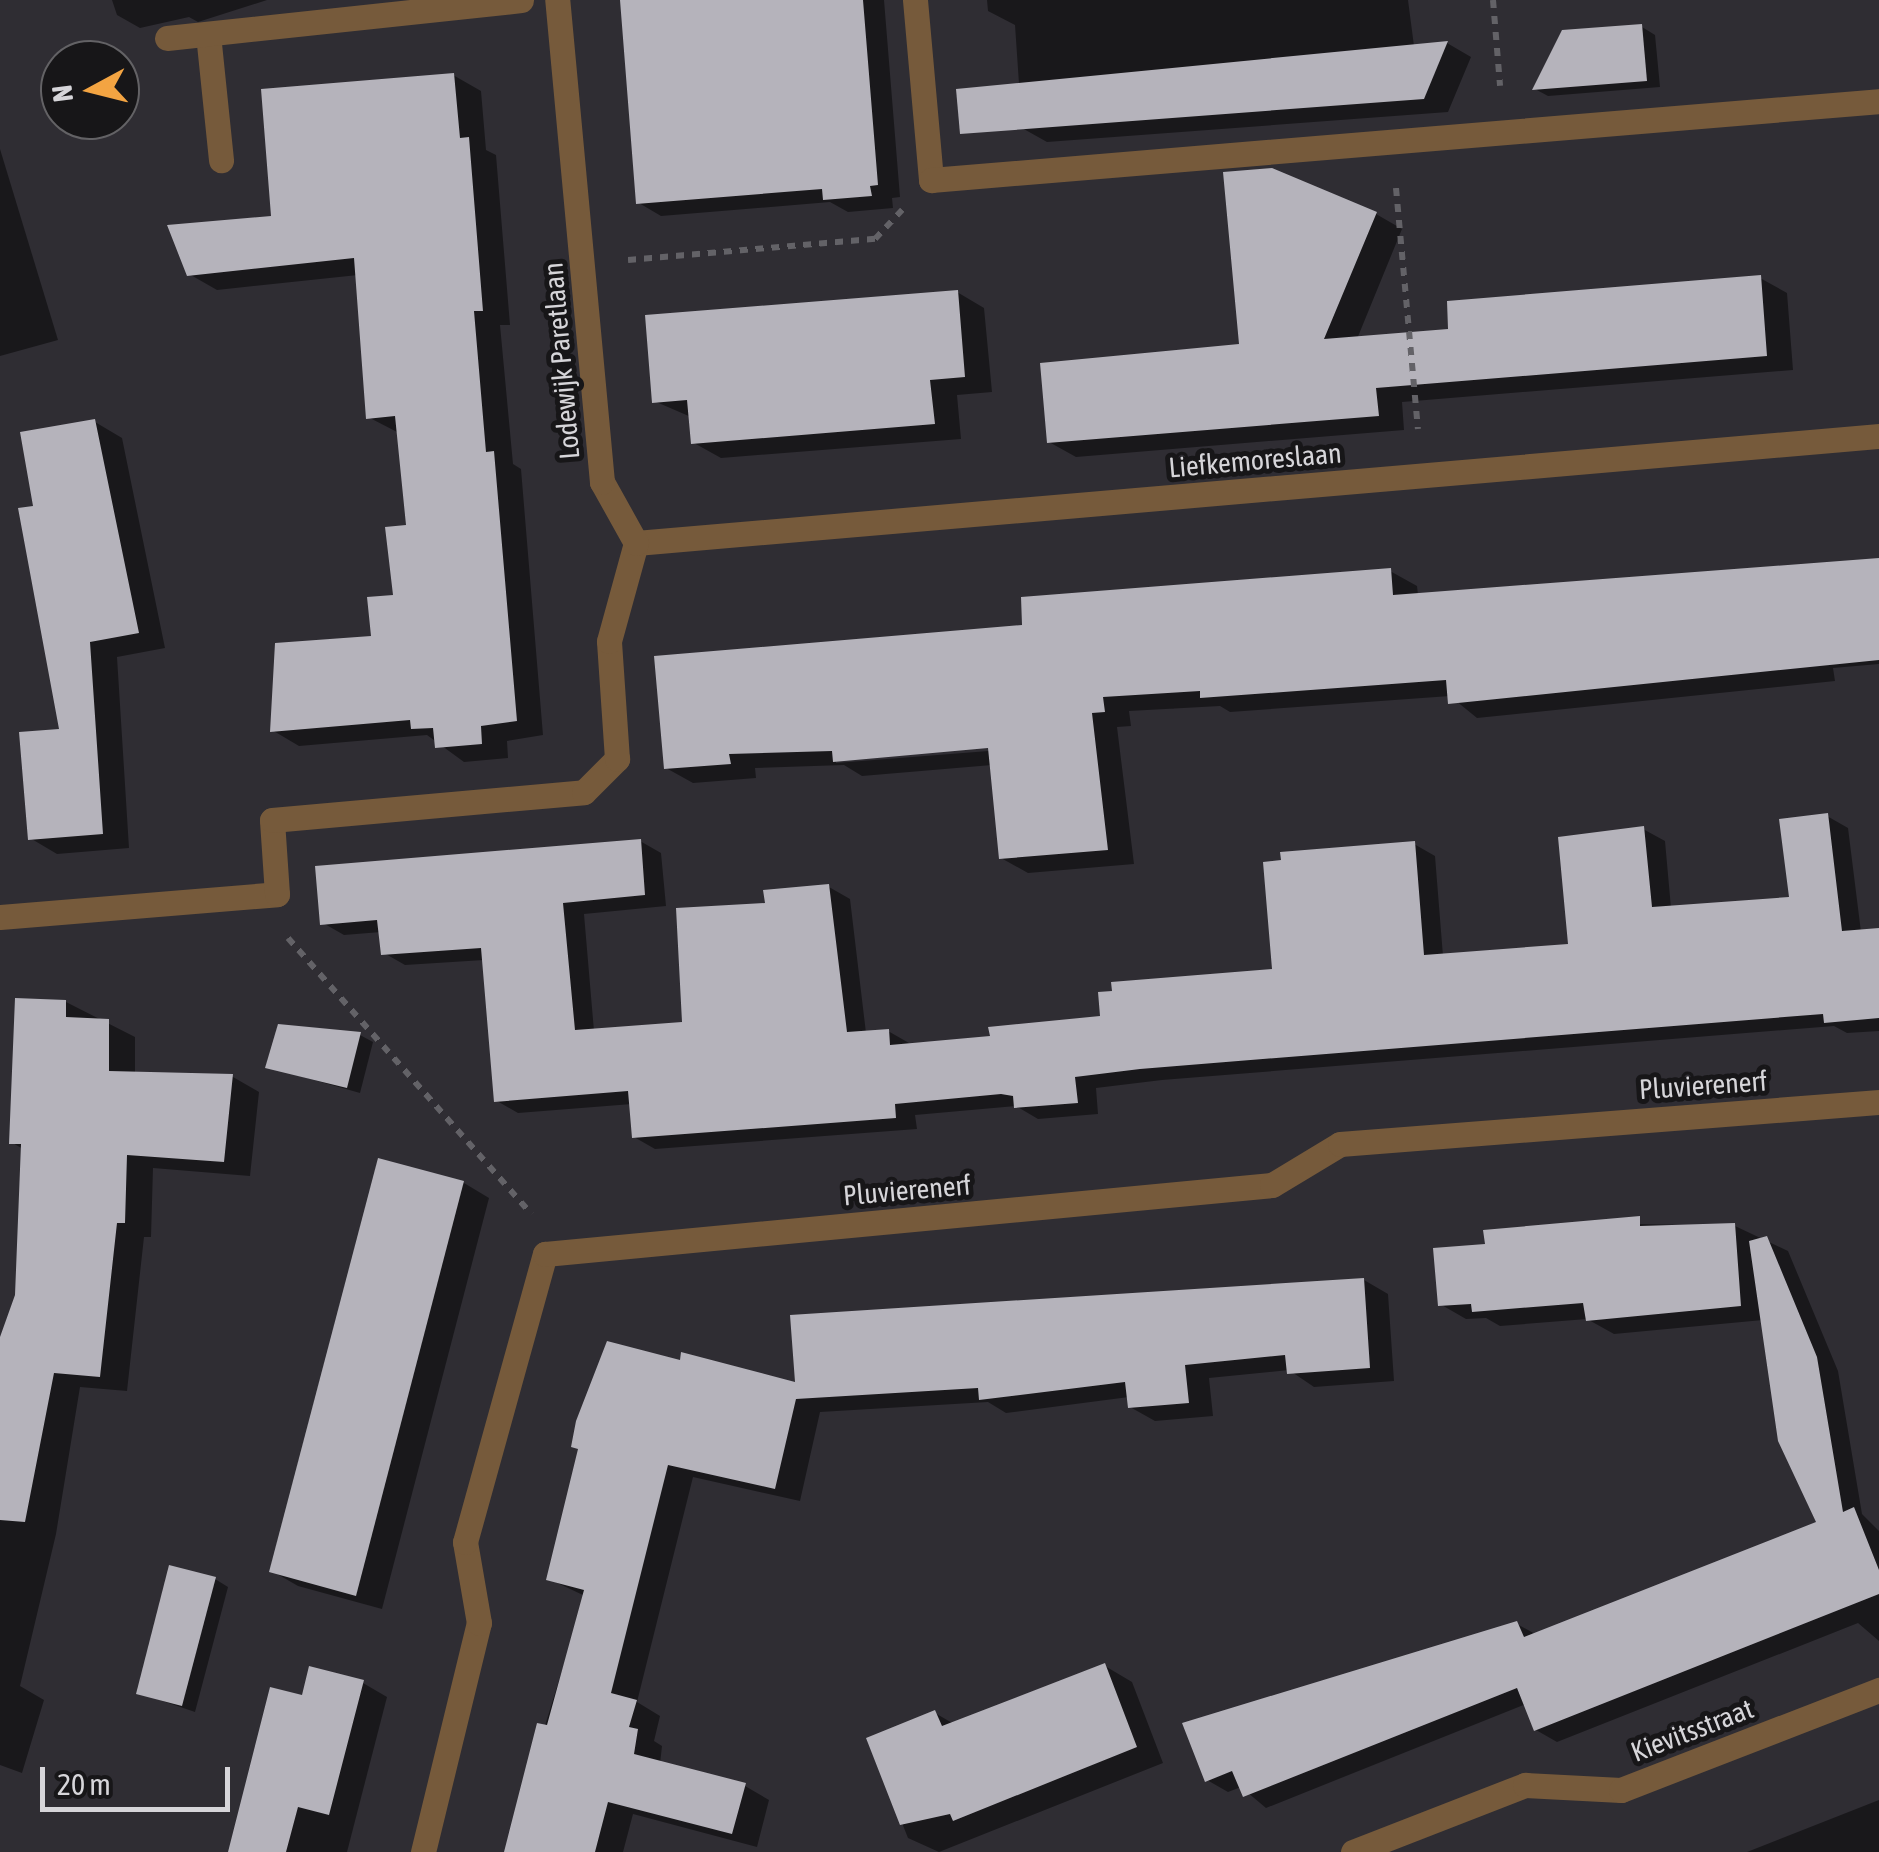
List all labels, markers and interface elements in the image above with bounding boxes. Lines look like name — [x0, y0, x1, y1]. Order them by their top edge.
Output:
north arrow — [40, 40, 140, 140]
text: N — [45, 83, 79, 104]
street label: Lodewijk Paretlaan — [536, 261, 586, 461]
street label: Liefkemoreslaan — [1167, 436, 1343, 484]
street label: Pluvierenerf — [1638, 1064, 1768, 1106]
street label: Pluvierenerf — [842, 1168, 972, 1212]
street label: Kievitsstraat — [1626, 1691, 1758, 1769]
scale bar — [45, 1747, 235, 1809]
text: 20 m — [57, 1767, 111, 1801]

